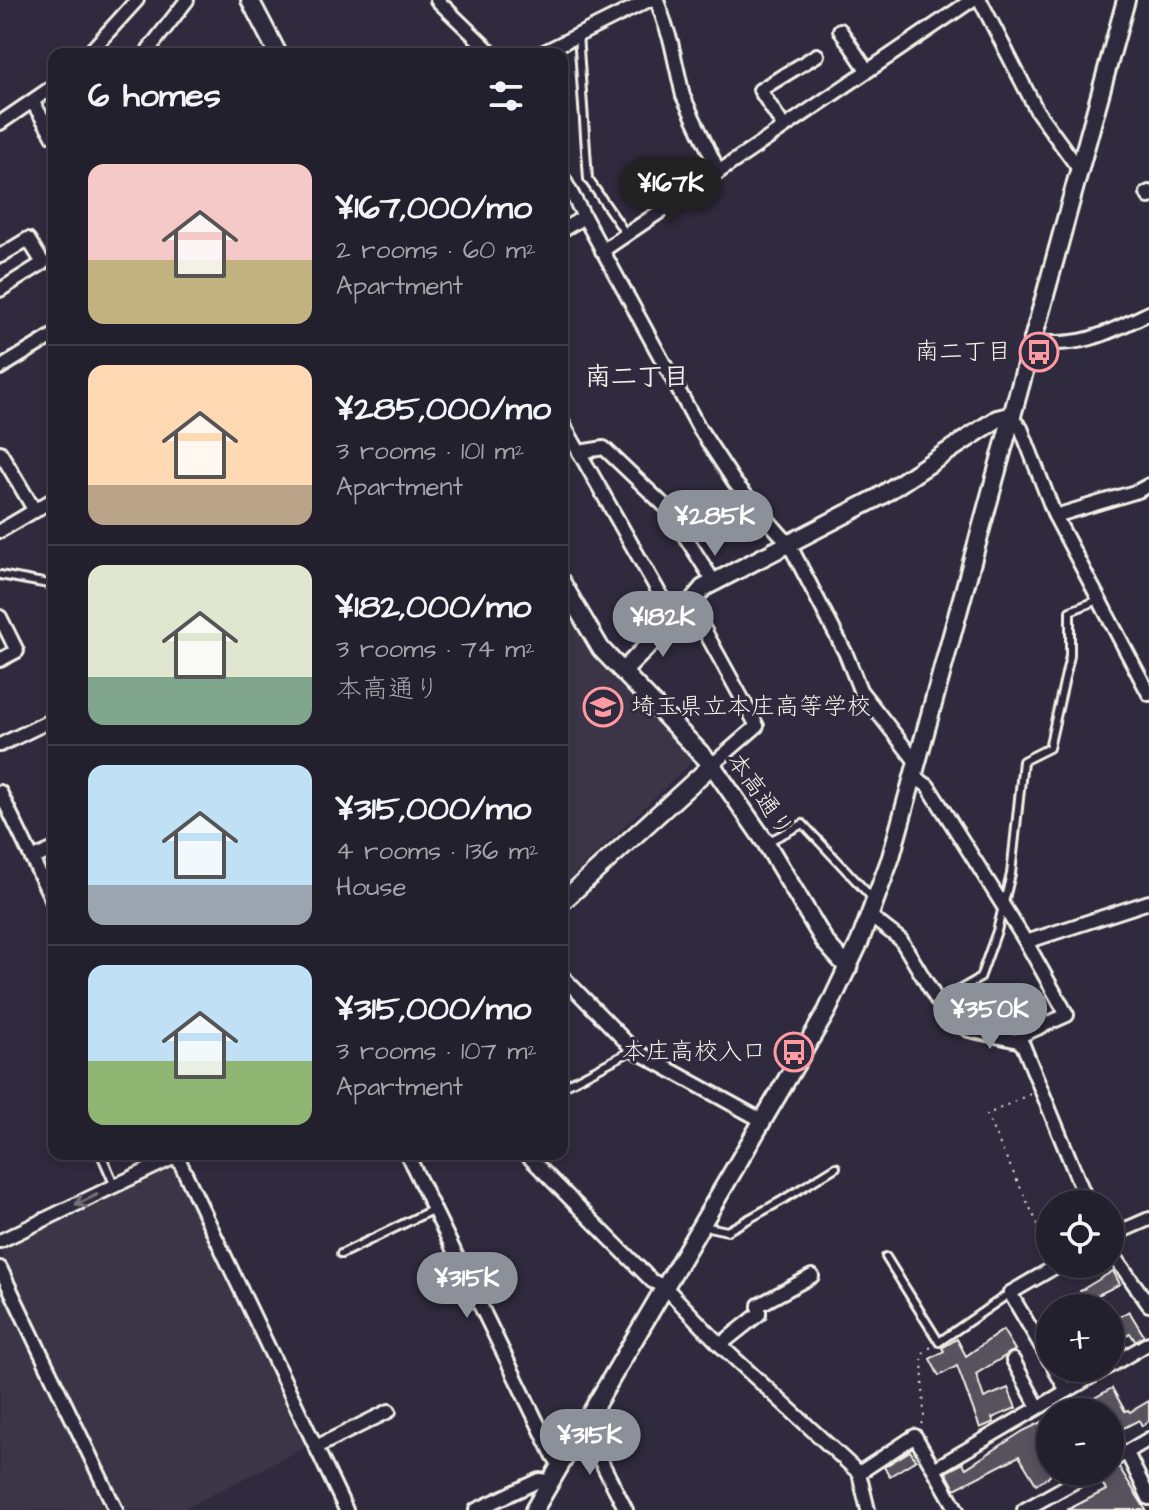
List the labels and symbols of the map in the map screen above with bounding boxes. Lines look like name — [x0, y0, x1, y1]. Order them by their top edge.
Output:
pin: ¥167K — [615, 157, 727, 225]
bus stop icon: 南二丁目 — [1018, 331, 1060, 373]
place label: 南二丁目 — [915, 335, 1011, 369]
district label: 南二丁目 — [585, 359, 689, 395]
pin: ¥285K — [659, 490, 771, 558]
pin: ¥182K — [607, 591, 719, 659]
school or university icon: 埼玉県立本庄高等学校 — [582, 686, 624, 728]
place label: 埼玉県立本庄高等学校 — [631, 690, 871, 724]
street label: 本高通り — [719, 746, 801, 844]
pin: ¥350K — [934, 983, 1046, 1051]
bus stop icon: 本庄高校入口 — [773, 1031, 815, 1073]
place label: 本庄高校入口 — [622, 1035, 766, 1069]
one-way arrow — [74, 1193, 98, 1208]
pin: ¥315K — [411, 1252, 523, 1320]
pin: ¥315K — [534, 1409, 646, 1477]

